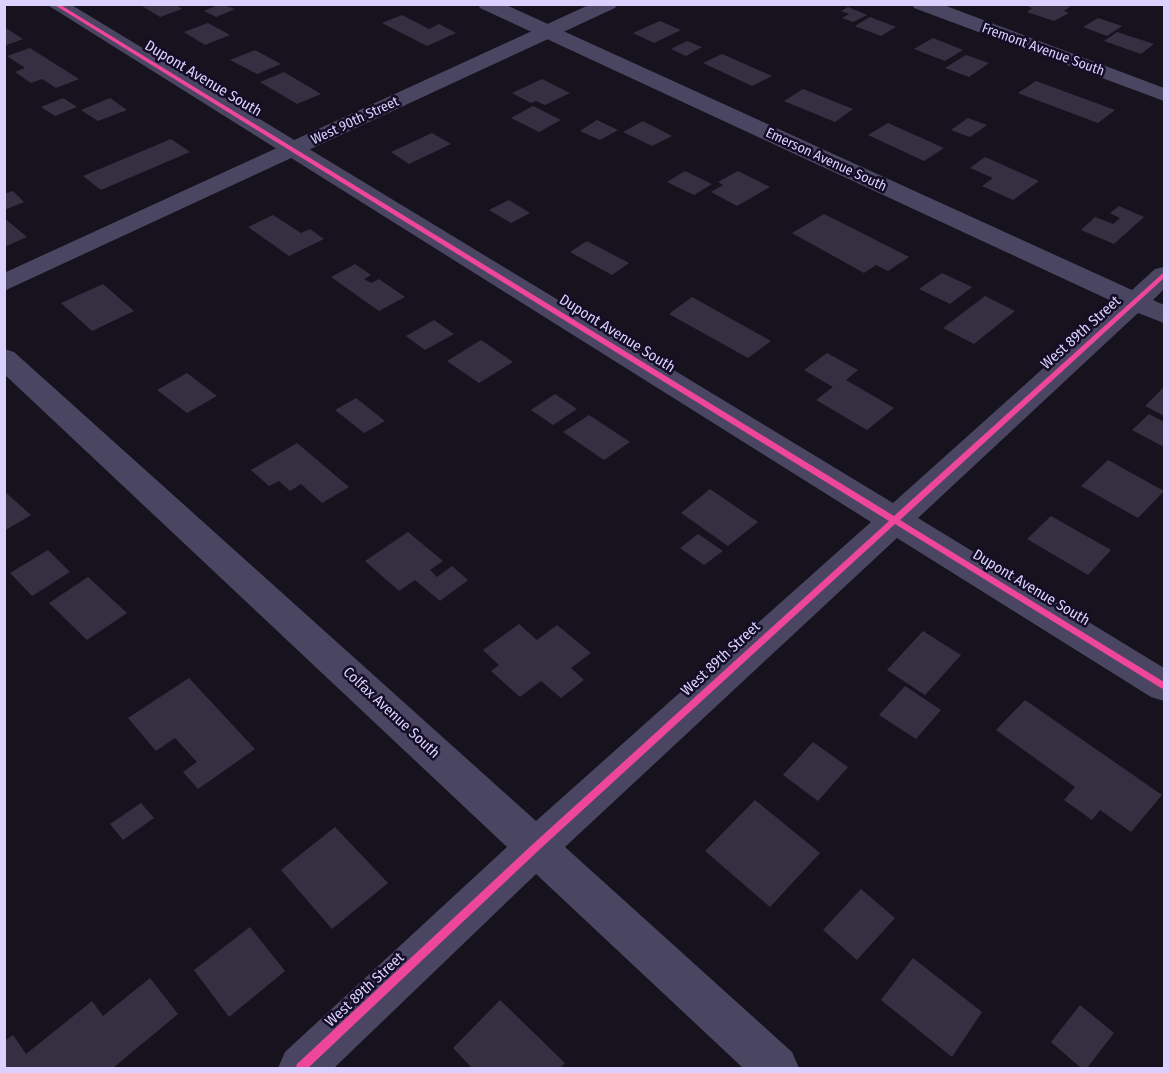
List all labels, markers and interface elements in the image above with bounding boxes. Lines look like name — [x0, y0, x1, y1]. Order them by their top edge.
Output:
street label: Fremont Avenue South — [979, 20, 1107, 80]
street label: Dupont Avenue South — [141, 37, 265, 121]
street label: West 90th Street — [308, 93, 402, 149]
street label: Emerson Avenue South — [763, 125, 889, 195]
street label: Dupont Avenue South — [556, 291, 678, 377]
street label: West 89th Street — [1037, 292, 1125, 374]
street label: Dupont Avenue South — [969, 546, 1093, 630]
street label: West 89th Street — [678, 618, 764, 700]
street label: Colfax Avenue South — [339, 664, 443, 762]
street label: West 89th Street — [322, 949, 408, 1031]

